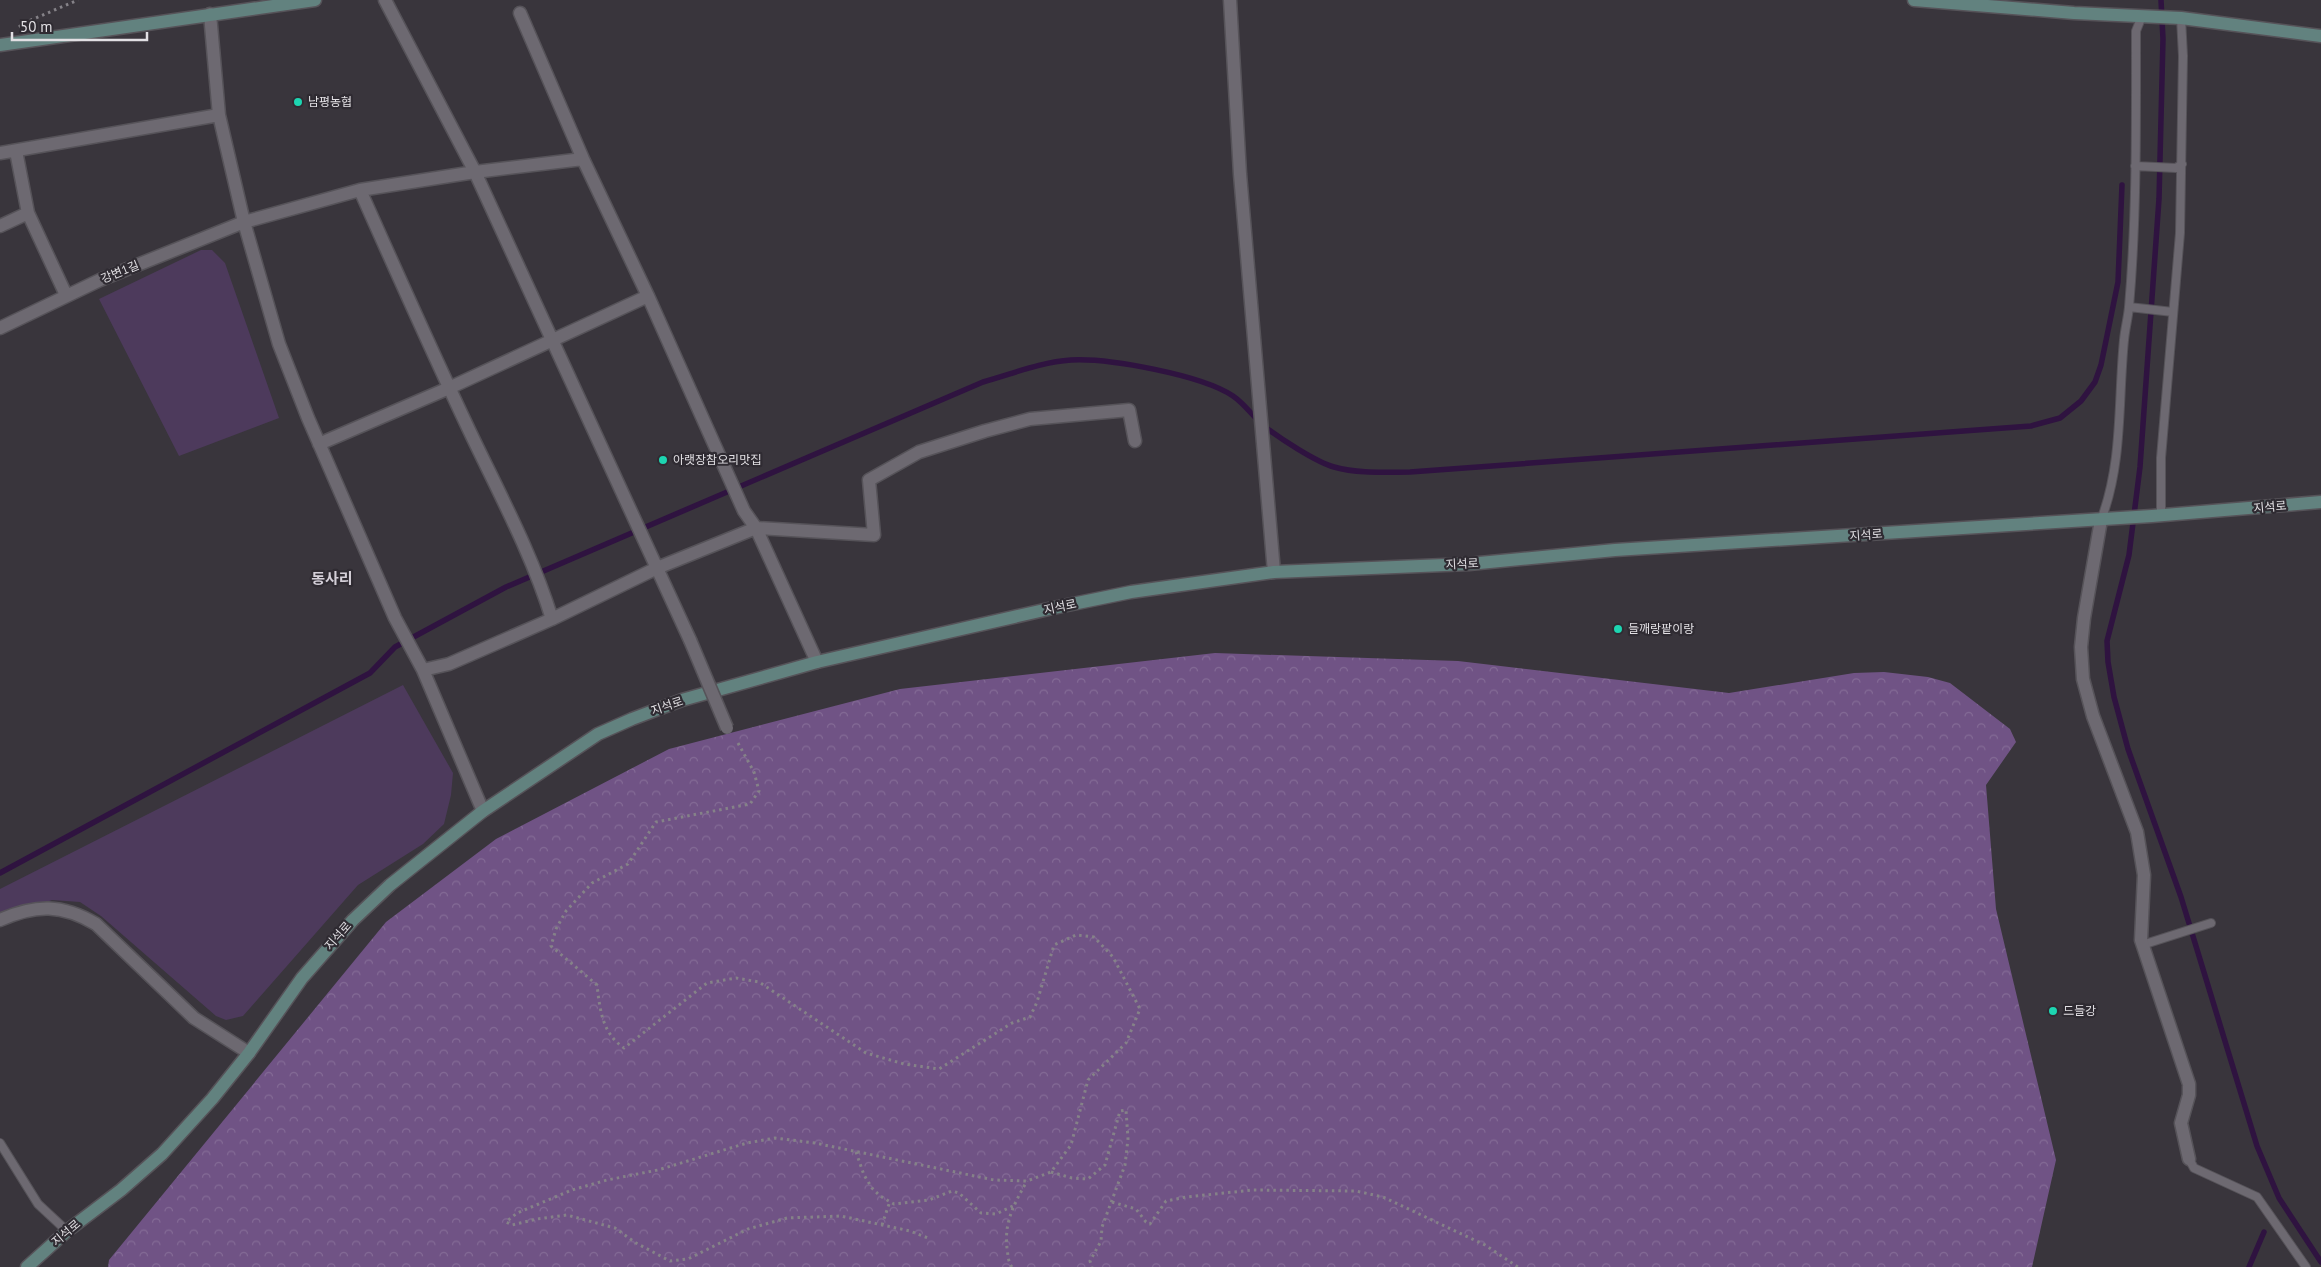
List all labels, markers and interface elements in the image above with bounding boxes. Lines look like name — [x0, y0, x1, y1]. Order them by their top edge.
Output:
scale bar — [12, 10, 148, 42]
text: 50 m — [20, 17, 53, 36]
place label: 남평농협 — [308, 94, 352, 109]
marker: 남평농협 — [292, 96, 304, 108]
street label: 강변1길 — [99, 257, 141, 286]
place label: 아랫장참오리맛집 — [673, 452, 761, 467]
marker: 아랫장참오리맛집 — [657, 454, 669, 466]
street label: 지석로 — [2253, 498, 2287, 515]
street label: 지석로 — [1849, 526, 1883, 543]
street label: 지석로 — [1445, 555, 1479, 572]
district label: 동사리 — [311, 569, 353, 588]
street label: 지석로 — [1042, 596, 1078, 617]
place label: 들깨랑팥이랑 — [1628, 621, 1694, 636]
marker: 들깨랑팥이랑 — [1612, 623, 1624, 635]
street label: 지석로 — [649, 693, 685, 718]
street label: 지석로 — [321, 918, 354, 953]
place label: 드들강 — [2063, 1003, 2096, 1018]
marker: 드들강 — [2047, 1005, 2059, 1017]
street label: 지석로 — [48, 1216, 83, 1249]

